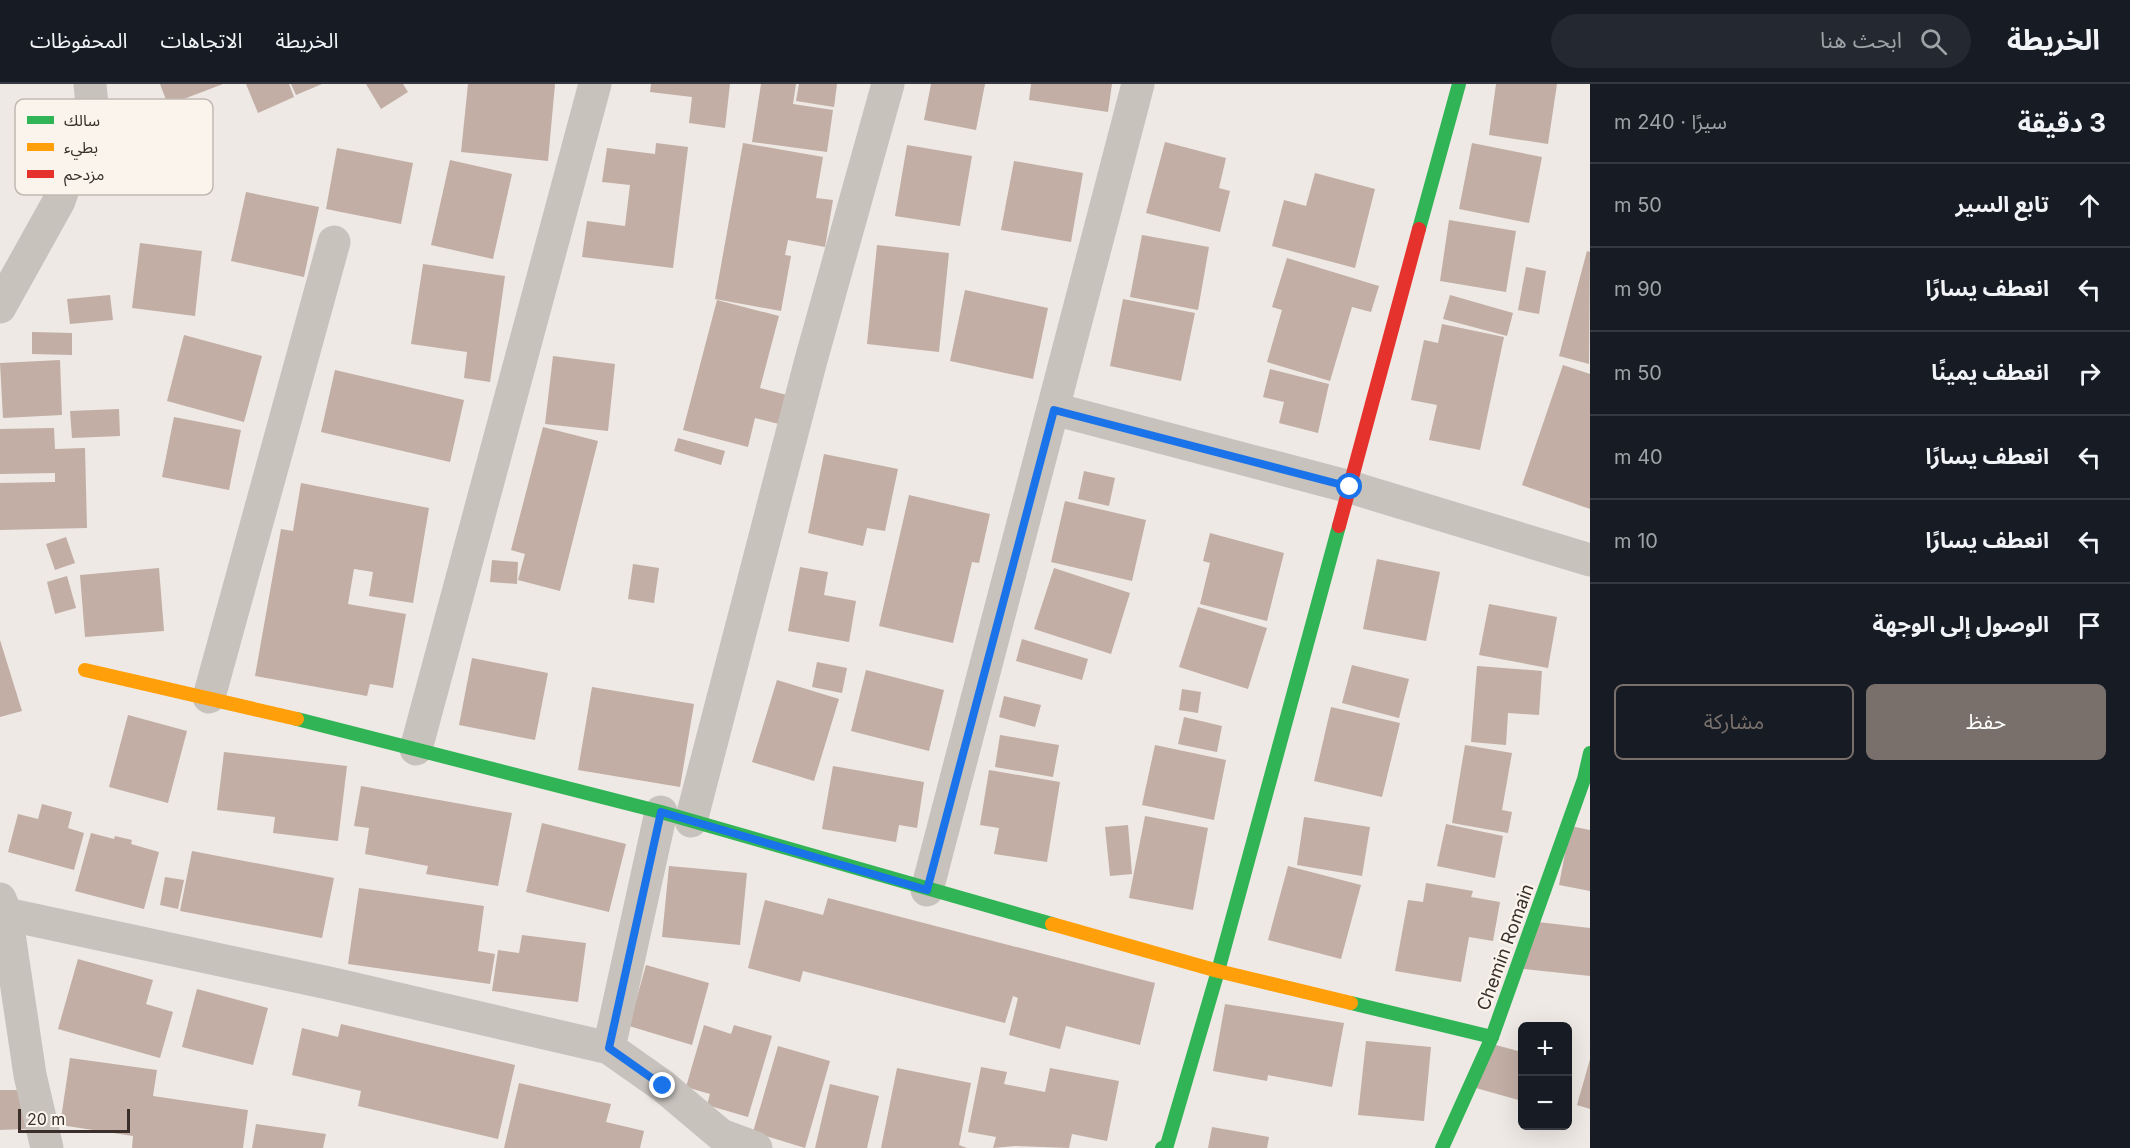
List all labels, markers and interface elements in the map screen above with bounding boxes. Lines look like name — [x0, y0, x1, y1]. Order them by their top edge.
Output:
search box — [1551, 14, 1971, 68]
text: الخريطة — [2007, 23, 2100, 57]
icon: search — [1917, 25, 1950, 58]
text: ابحث هنا — [1820, 27, 1902, 53]
text: المحفوظات — [30, 28, 127, 53]
text: الاتجاهات — [160, 28, 242, 53]
text: الخريطة — [275, 28, 338, 53]
legend — [15, 99, 213, 195]
text: 3 دقيقة — [2018, 107, 2106, 138]
text: سالك — [64, 110, 100, 130]
text: سيرًا · 240 m — [1614, 110, 1727, 134]
text: بطيء — [64, 137, 98, 160]
text: مزدحم — [64, 164, 104, 187]
icon: ahead — [2073, 189, 2106, 222]
text: تابع السير — [1956, 191, 2049, 217]
text: 50 m — [1614, 193, 1662, 217]
icon: left — [2073, 273, 2106, 306]
text: انعطف يسارًا — [1926, 275, 2049, 301]
text: 90 m — [1614, 277, 1662, 301]
icon: right — [2073, 357, 2106, 390]
text: انعطف يمينًا — [1931, 359, 2049, 385]
text: 50 m — [1614, 361, 1662, 385]
icon: left — [2073, 441, 2106, 474]
text: انعطف يسارًا — [1926, 443, 2049, 469]
text: 40 m — [1614, 445, 1663, 469]
route start — [1336, 473, 1362, 499]
icon: left — [2073, 525, 2106, 558]
text: انعطف يسارًا — [1926, 527, 2049, 553]
text: 10 m — [1614, 529, 1658, 553]
icon: arrive — [2073, 609, 2106, 642]
text: الوصول إلى الوجهة — [1872, 611, 2049, 637]
button: مشاركة — [1614, 684, 1854, 760]
button: حفظ — [1866, 684, 2106, 760]
street label: Chemin Romain — [1472, 881, 1538, 1013]
map controls — [1518, 1022, 1572, 1130]
button: + — [1518, 1022, 1572, 1076]
route end — [649, 1072, 675, 1098]
button: − — [1518, 1076, 1572, 1130]
scale bar — [18, 1106, 130, 1134]
text: 20 m — [27, 1109, 65, 1129]

